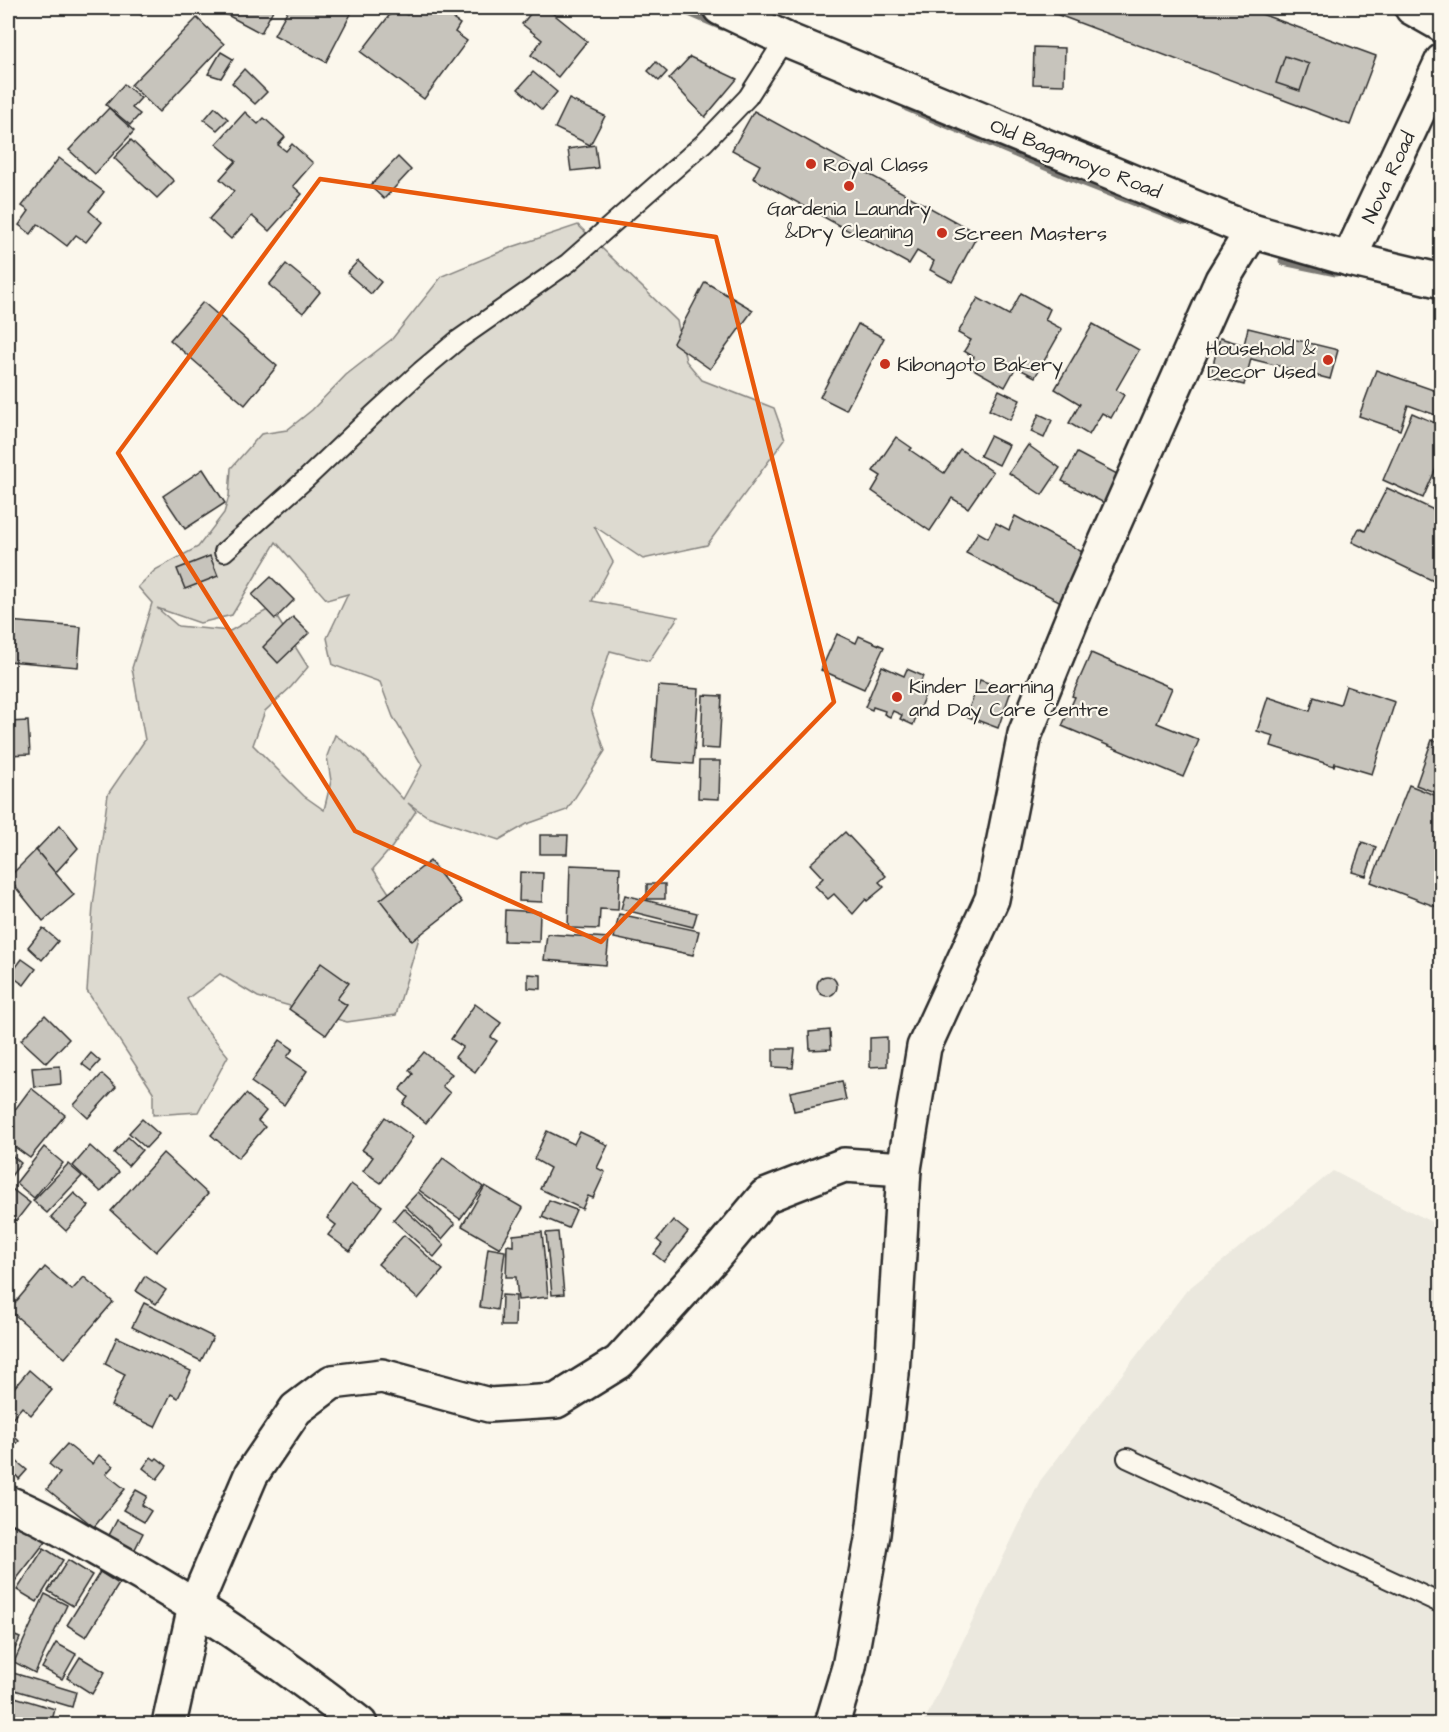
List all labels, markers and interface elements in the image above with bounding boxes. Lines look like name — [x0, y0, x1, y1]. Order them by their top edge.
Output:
street label: Old Bagamoyo Road — [985, 112, 1166, 207]
street label: Nova Road — [1355, 127, 1422, 228]
place label: Royal Class — [823, 151, 928, 180]
marker: Royal Class — [804, 157, 818, 171]
marker: Gardenia Laundry &Dry Cleaning — [842, 179, 856, 193]
place label: Gardenia Laundry &Dry Cleaning — [767, 195, 931, 247]
place label: Screen Masters — [954, 220, 1107, 248]
marker: Screen Masters — [935, 226, 949, 240]
place label: Household & Decor Used — [1206, 335, 1317, 386]
place label: Kibongoto Bakery — [897, 351, 1063, 380]
marker: Household & Decor Used — [1321, 353, 1335, 367]
marker: Kibongoto Bakery — [878, 357, 892, 371]
place label: Kinder Learning and Day Care Centre — [909, 673, 1109, 725]
marker: Kinder Learning and Day Care Centre — [890, 690, 904, 704]

